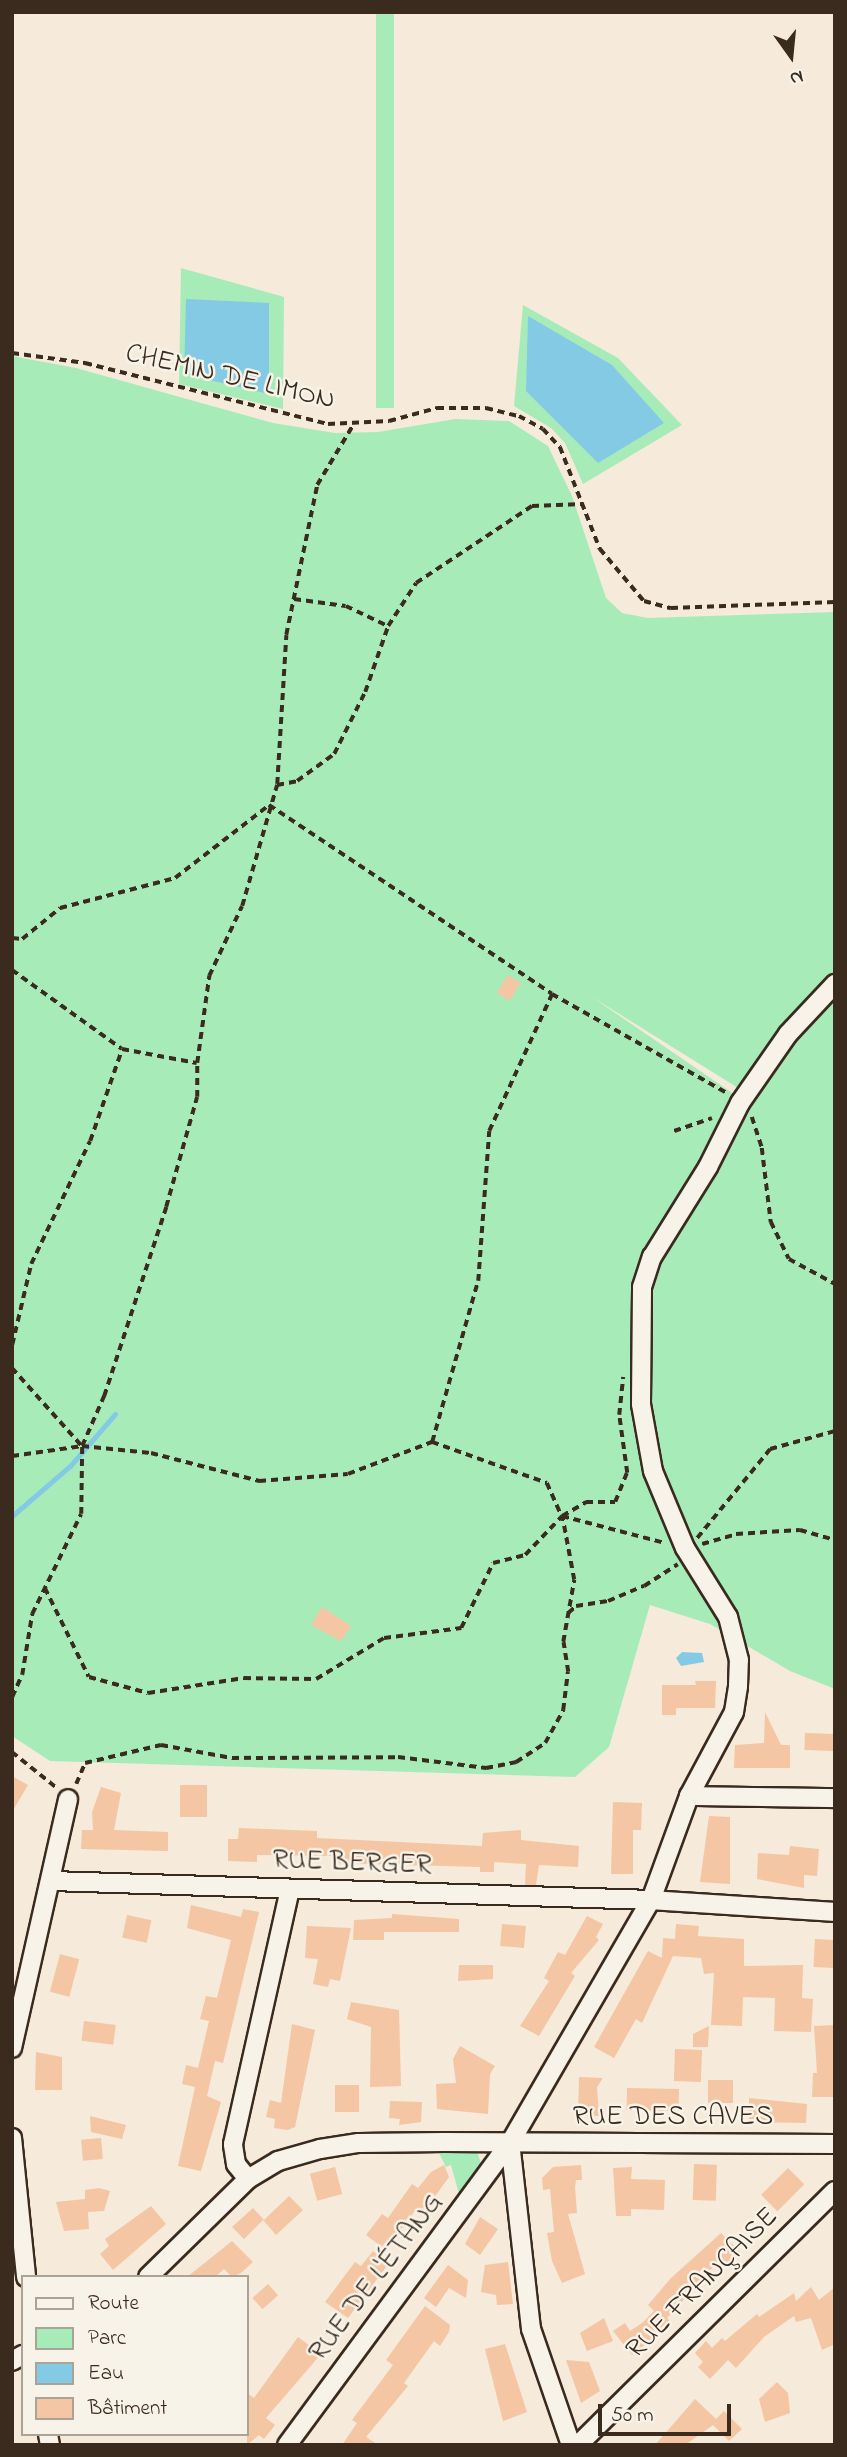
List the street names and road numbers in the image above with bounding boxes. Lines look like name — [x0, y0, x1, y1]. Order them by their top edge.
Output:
street label: CHEMIN DE LIMON — [122, 338, 338, 418]
street label: RUE BERGER — [272, 1844, 432, 1884]
street label: RUE DES CAVES — [573, 2101, 773, 2135]
street label: RUE DE L'ÉTANG — [303, 2187, 451, 2369]
street label: RUE FRANÇAISE — [620, 2201, 786, 2367]

